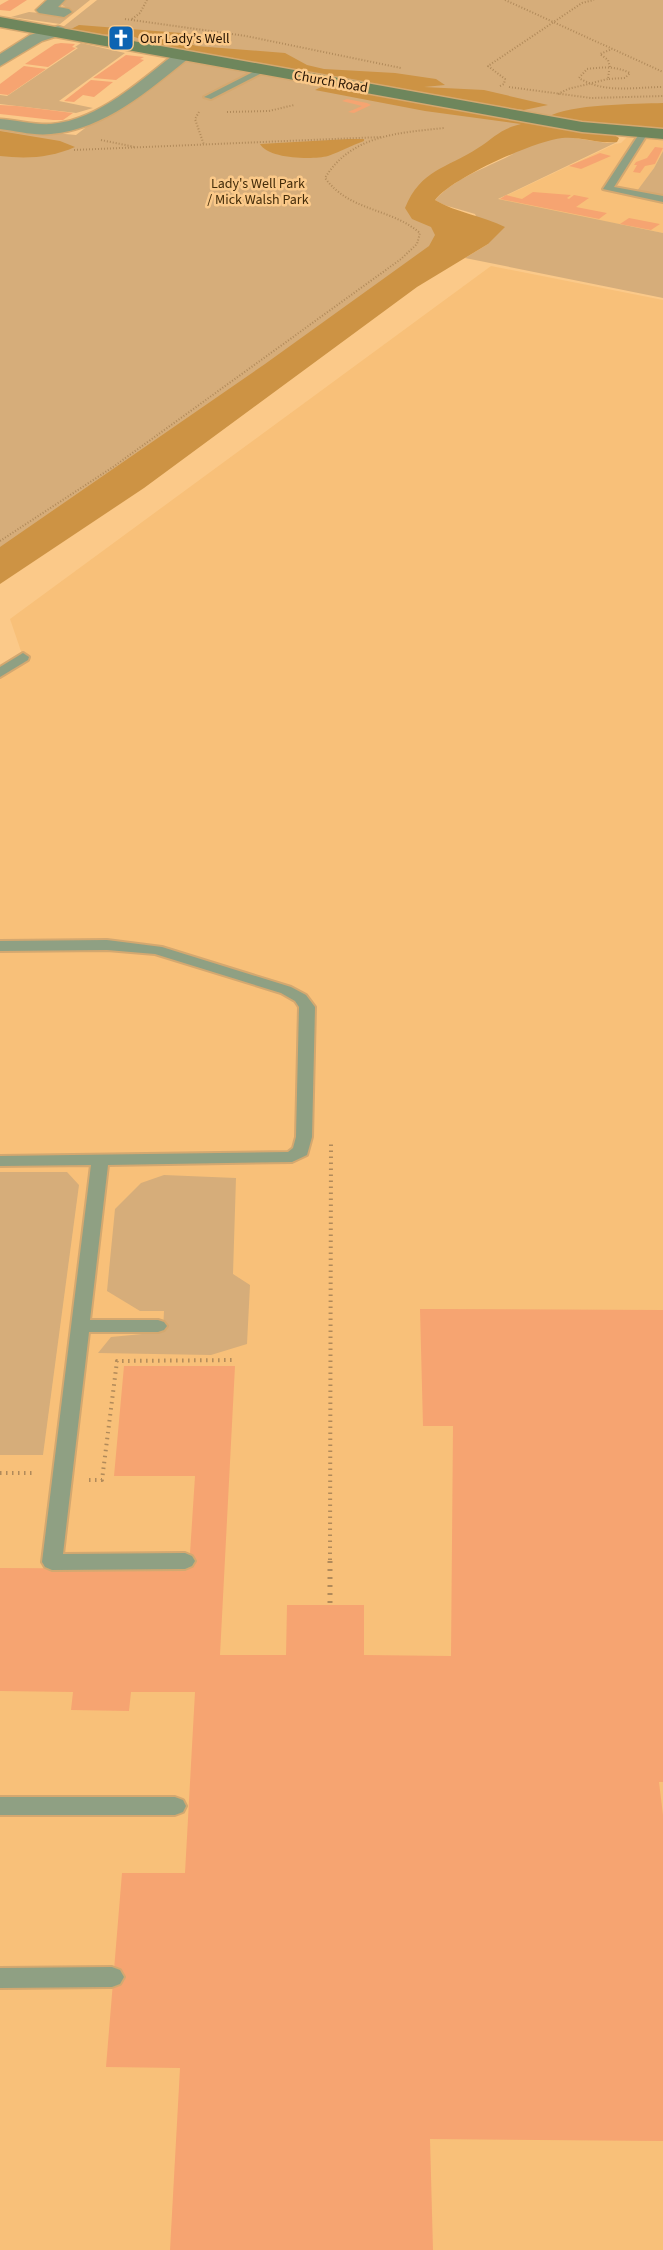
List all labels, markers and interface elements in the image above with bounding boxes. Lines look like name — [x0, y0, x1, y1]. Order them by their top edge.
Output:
church icon: Our Lady’s Well — [106, 23, 136, 53]
place label: Our Lady’s Well — [140, 29, 230, 49]
street label: Church Road — [292, 66, 369, 98]
park label: Lady's Well Park / Mick Walsh Park — [207, 174, 309, 210]

